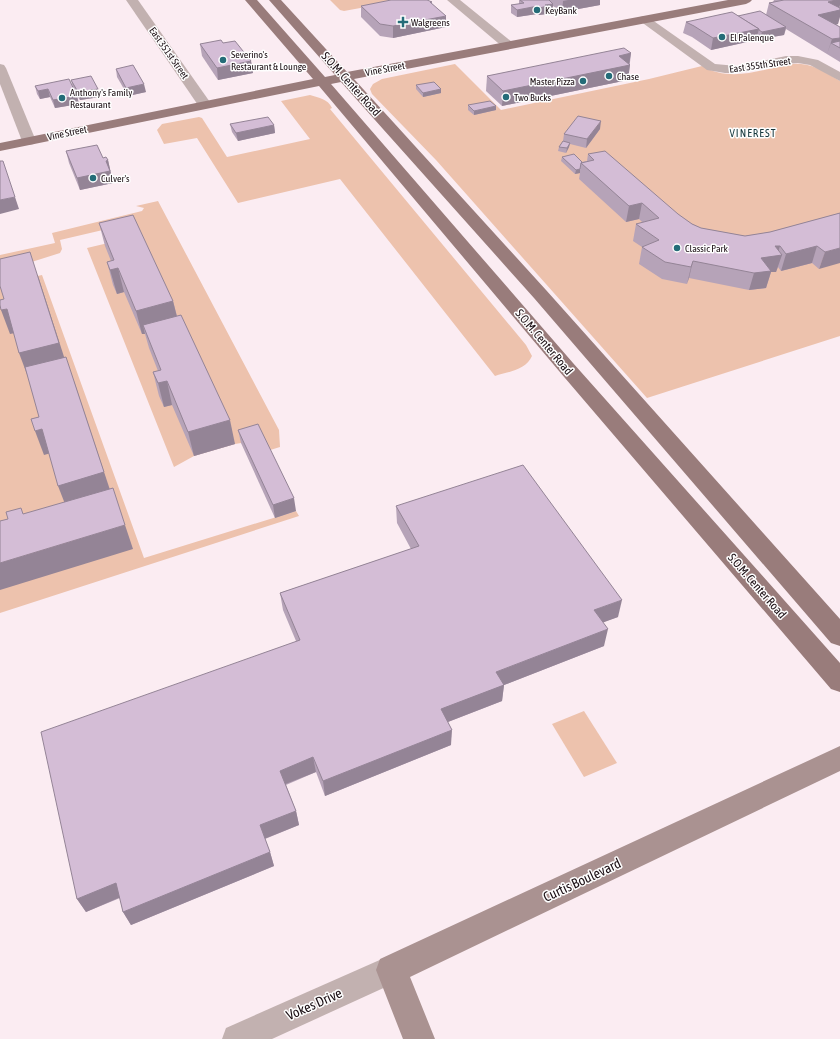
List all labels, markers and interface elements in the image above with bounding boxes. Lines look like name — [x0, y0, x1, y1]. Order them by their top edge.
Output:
marker: KeyBank — [532, 5, 542, 15]
place label: KeyBank — [545, 5, 577, 16]
marker: Walgreens — [398, 17, 408, 27]
place label: Walgreens — [411, 17, 450, 28]
street label: East 351st Street — [147, 25, 191, 81]
marker: El Palenque — [717, 32, 727, 42]
place label: El Palenque — [730, 32, 774, 43]
place label: Severino's Restaurant & Lounge — [231, 49, 307, 72]
street label: S.O.M. Center Road — [319, 49, 383, 119]
marker: Severino's Restaurant & Lounge — [218, 55, 228, 65]
street label: East 355th Street — [729, 55, 791, 75]
street label: Vine Street — [364, 60, 406, 78]
marker: Chase — [604, 71, 614, 81]
place label: Chase — [617, 71, 640, 82]
place label: Master Pizza — [530, 76, 575, 87]
marker: Master Pizza — [578, 76, 588, 86]
place label: Anthony's Family Restaurant — [70, 87, 132, 110]
marker: Two Bucks — [501, 92, 511, 102]
place label: Two Bucks — [514, 92, 552, 103]
marker: Anthony's Family Restaurant — [57, 93, 67, 103]
street label: Vine Street — [46, 123, 88, 143]
district label: VINEREST — [729, 127, 777, 139]
marker: Culver's — [88, 173, 98, 183]
place label: Culver's — [101, 173, 130, 184]
marker: Classic Park — [672, 243, 682, 253]
place label: Classic Park — [685, 243, 729, 254]
street label: S.O.M. Center Road — [512, 306, 576, 378]
street label: S.O.M. Center Road — [725, 551, 789, 621]
street label: Curtis Boulevard — [541, 855, 623, 905]
street label: Vokes Drive — [284, 985, 344, 1023]

